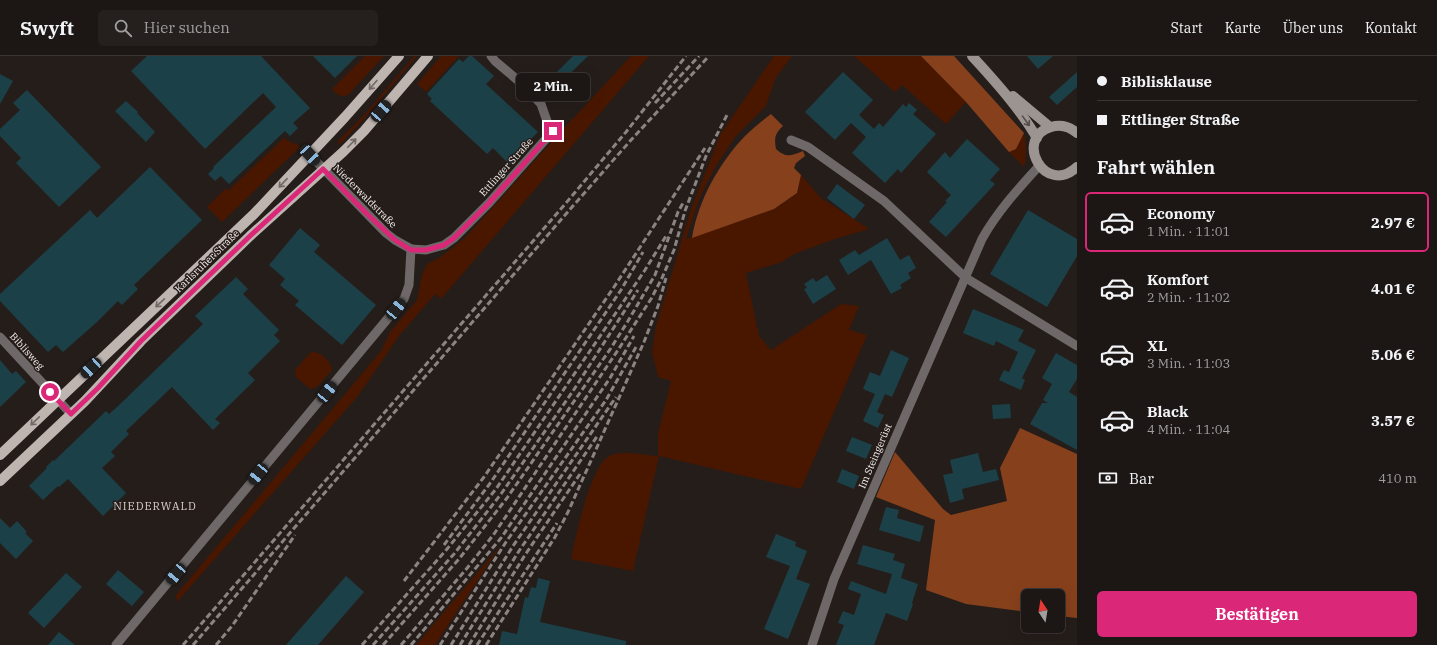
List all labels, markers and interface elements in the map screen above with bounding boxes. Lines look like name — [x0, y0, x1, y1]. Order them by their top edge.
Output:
search box — [98, 10, 378, 46]
text: Swyft — [20, 16, 74, 40]
icon: search — [112, 17, 134, 39]
text: Hier suchen — [144, 18, 230, 37]
text: Start — [1171, 19, 1203, 37]
text: Karte — [1225, 19, 1261, 37]
text: Über uns — [1283, 19, 1343, 37]
text: Kontakt — [1365, 19, 1417, 37]
text: Biblisklause — [1121, 72, 1212, 91]
callout: 2 Min. — [516, 73, 590, 101]
text: 2 Min. — [533, 78, 573, 95]
one-way arrow — [369, 80, 378, 91]
car — [369, 98, 393, 124]
text: Ettlinger Straße — [1121, 110, 1240, 129]
one-way arrow — [1022, 116, 1030, 127]
route end — [544, 122, 562, 140]
street label: Ettlinger Straße — [476, 135, 536, 199]
one-way arrow — [347, 138, 357, 148]
car — [297, 142, 323, 168]
text: Fahrt wählen — [1097, 156, 1215, 179]
street label: Niederwaldstraße — [330, 161, 400, 231]
one-way arrow — [278, 178, 288, 188]
icon: car — [1099, 204, 1135, 240]
text: Economy — [1147, 204, 1215, 223]
text: 2.97 € — [1371, 213, 1415, 232]
text: 1 Min. · 11:01 — [1147, 223, 1230, 240]
street label: Karlsruher Straße — [172, 227, 242, 295]
icon: car — [1099, 270, 1135, 306]
text: Komfort — [1147, 270, 1209, 289]
text: 4.01 € — [1371, 279, 1415, 298]
text: 2 Min. · 11:02 — [1147, 289, 1230, 306]
car — [384, 296, 408, 322]
one-way arrow — [155, 299, 165, 308]
street label: Biblisweg — [7, 330, 47, 373]
icon: car — [1099, 336, 1135, 372]
text: XL — [1147, 336, 1167, 355]
text: 5.06 € — [1371, 345, 1415, 364]
car — [78, 355, 104, 381]
text: 3 Min. · 11:03 — [1147, 355, 1230, 372]
car — [315, 379, 339, 405]
route start — [41, 383, 59, 401]
icon: car — [1099, 402, 1135, 438]
text: Black — [1147, 402, 1188, 421]
text: 3.57 € — [1371, 411, 1415, 430]
one-way arrow — [30, 416, 40, 426]
street label: Im Steingerüst — [855, 421, 895, 491]
text: 4 Min. · 11:04 — [1147, 421, 1230, 438]
car — [246, 461, 270, 487]
icon: cash — [1097, 467, 1119, 489]
text: Bar — [1129, 469, 1154, 488]
text: 410 m — [1378, 470, 1417, 487]
district label: NIEDERWALD — [113, 499, 197, 513]
car — [164, 561, 188, 587]
north arrow — [1021, 589, 1065, 633]
map controls — [1021, 589, 1065, 633]
button: Bestätigen — [1097, 591, 1417, 637]

